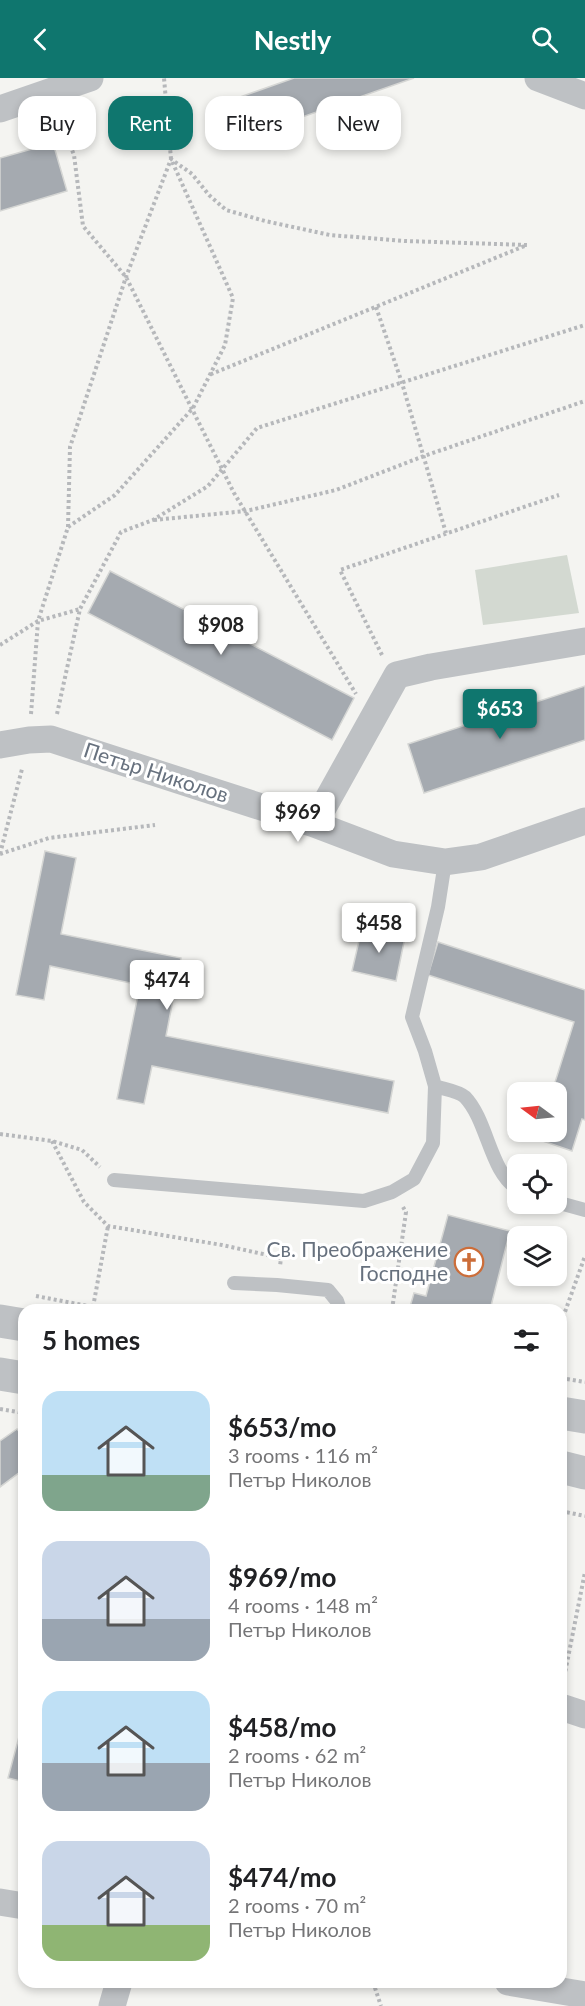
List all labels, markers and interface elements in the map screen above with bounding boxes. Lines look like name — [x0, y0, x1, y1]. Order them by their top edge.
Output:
icon: back — [24, 23, 57, 56]
text: Nestly — [254, 23, 331, 56]
icon: search — [528, 23, 561, 56]
chip: Buy — [18, 96, 96, 150]
chip: Rent — [108, 96, 193, 150]
chip: Filters — [205, 96, 304, 150]
chip: New — [316, 96, 401, 150]
pin: $908 — [185, 605, 257, 656]
text: $908 — [198, 612, 244, 636]
pin: $653 — [464, 689, 536, 740]
text: $653 — [477, 696, 523, 720]
street label: Петър Николов — [81, 736, 232, 807]
pin: $969 — [262, 792, 334, 843]
text: $969 — [275, 799, 321, 823]
pin: $458 — [343, 903, 415, 954]
text: $458 — [356, 910, 402, 934]
pin: $474 — [131, 960, 203, 1011]
text: $474 — [144, 967, 190, 991]
north arrow — [507, 1082, 567, 1142]
map controls — [507, 1082, 567, 1286]
button: locate — [507, 1154, 567, 1214]
button: layers — [507, 1226, 567, 1286]
place label: Св. Преображение Господне — [267, 1236, 448, 1285]
church icon: Св. Преображение Господне — [453, 1246, 485, 1278]
text: 5 homes — [42, 1324, 140, 1356]
icon: filters — [510, 1324, 543, 1357]
text: $653/mo — [228, 1411, 336, 1443]
icon: home — [90, 1415, 162, 1487]
text: 3 rooms · 116 m² — [228, 1443, 378, 1467]
text: Петър Николов — [228, 1467, 372, 1491]
text: $969/mo — [228, 1561, 336, 1593]
icon: home — [90, 1565, 162, 1637]
text: 4 rooms · 148 m² — [228, 1593, 378, 1617]
text: Петър Николов — [228, 1617, 372, 1641]
text: $458/mo — [228, 1711, 336, 1743]
icon: home — [90, 1715, 162, 1787]
text: 2 rooms · 62 m² — [228, 1743, 366, 1767]
text: Петър Николов — [228, 1767, 372, 1791]
text: $474/mo — [228, 1861, 336, 1893]
icon: home — [90, 1865, 162, 1937]
text: 2 rooms · 70 m² — [228, 1893, 366, 1917]
text: Петър Николов — [228, 1917, 372, 1941]

